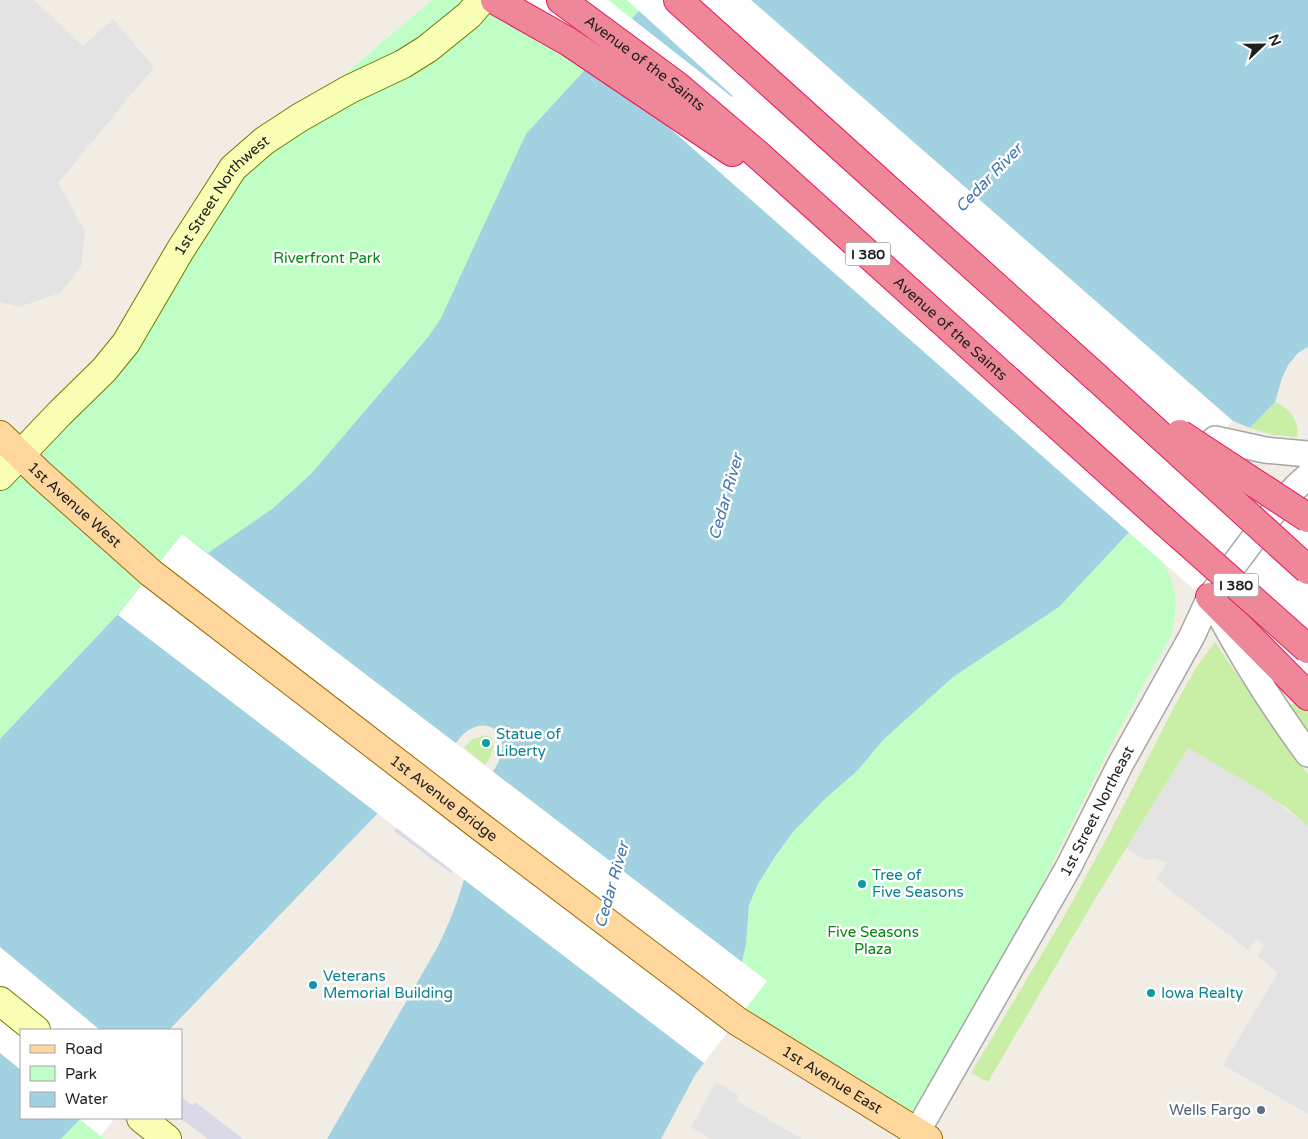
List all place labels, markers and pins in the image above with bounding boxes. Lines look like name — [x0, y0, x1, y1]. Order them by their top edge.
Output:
place label: Statue of Liberty — [496, 725, 561, 760]
marker: Statue of Liberty — [480, 737, 492, 749]
place label: Tree of Five Seasons — [872, 866, 964, 901]
marker: Tree of Five Seasons — [856, 878, 868, 890]
place label: Veterans Memorial Building — [323, 967, 453, 1002]
marker: Veterans Memorial Building — [307, 979, 319, 991]
place label: Iowa Realty — [1161, 984, 1243, 1002]
marker: Iowa Realty — [1145, 987, 1157, 999]
place label: Wells Fargo — [1169, 1101, 1251, 1119]
marker: Wells Fargo — [1255, 1104, 1267, 1116]

